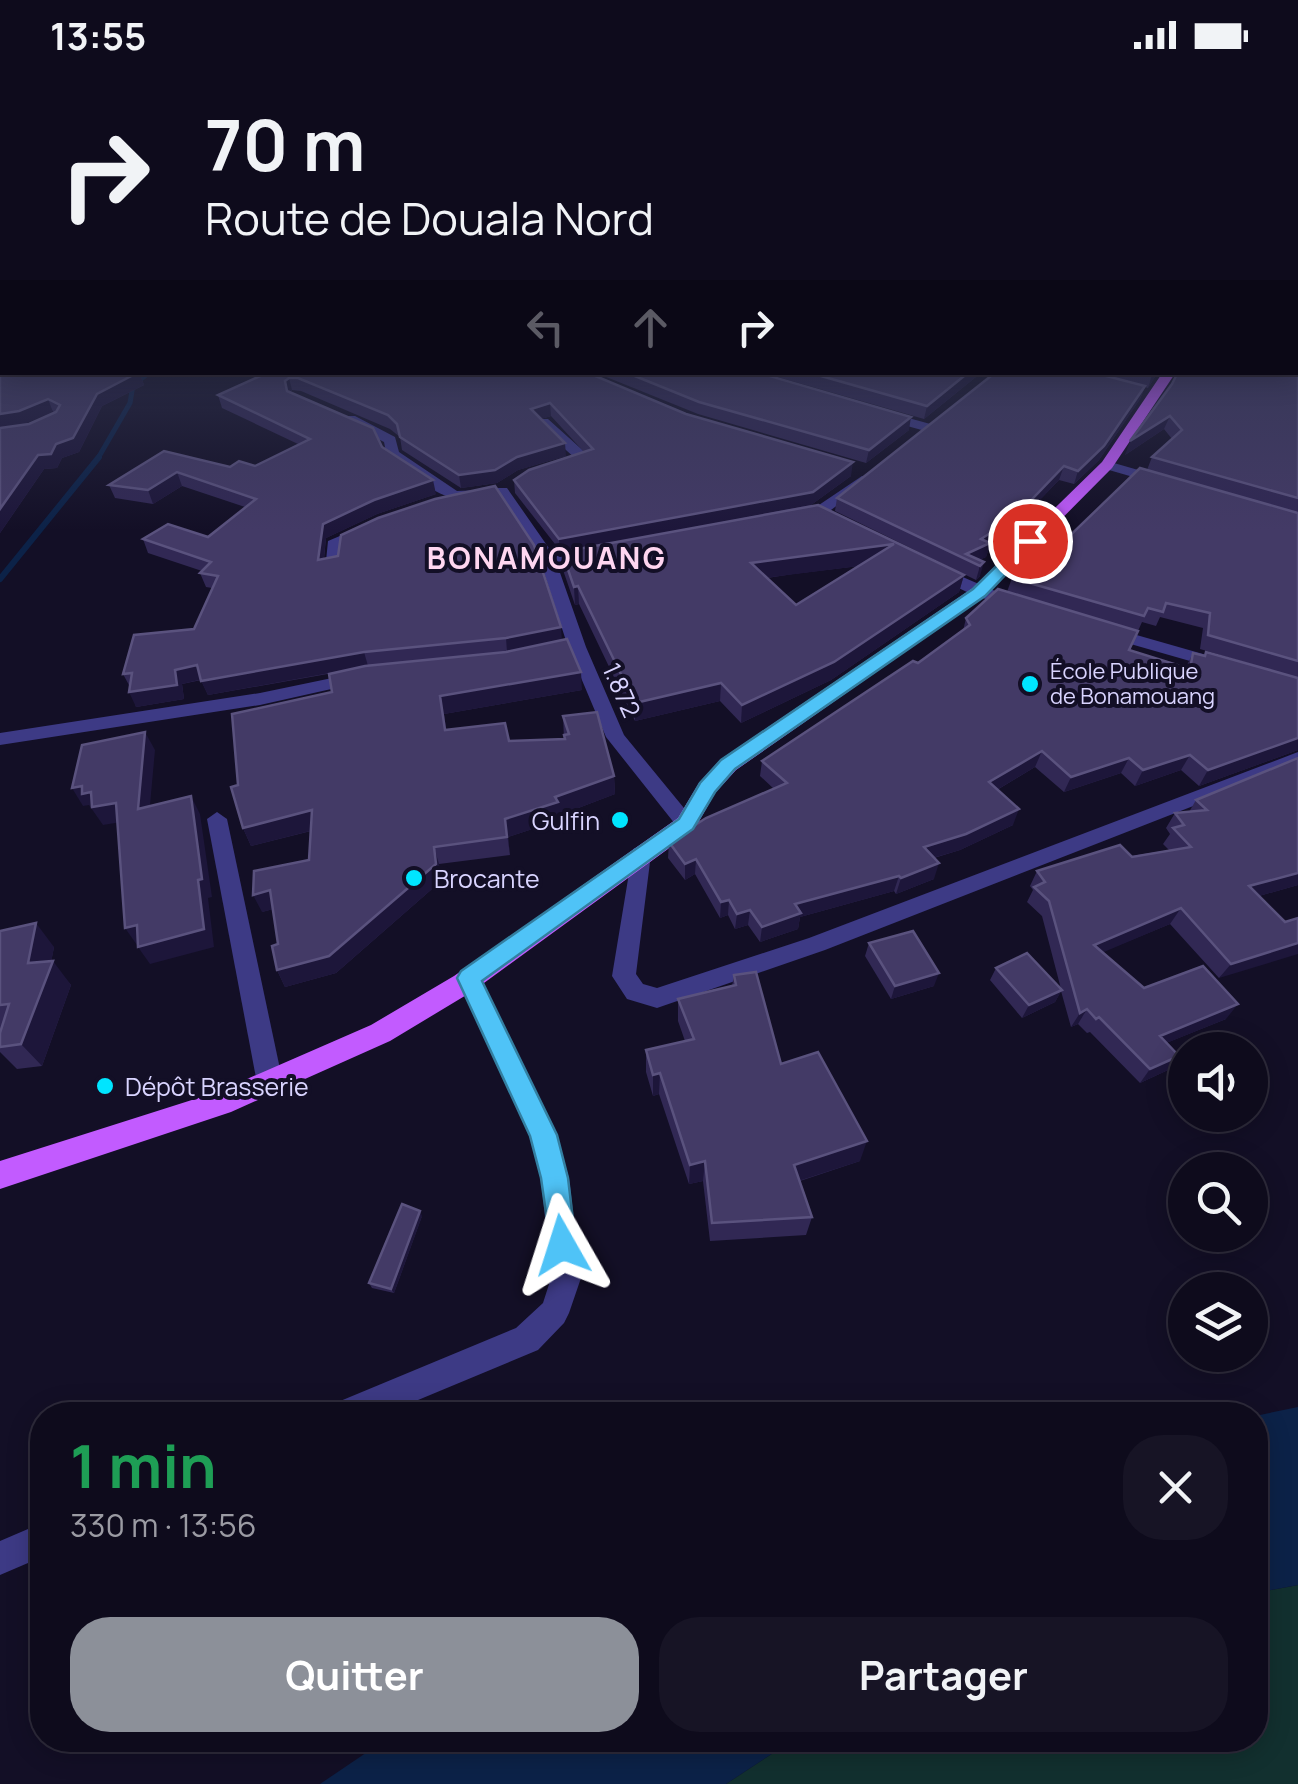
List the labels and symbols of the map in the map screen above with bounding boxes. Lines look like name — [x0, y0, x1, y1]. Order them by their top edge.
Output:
pin — [988, 499, 1073, 584]
district label: BONAMOUANG — [427, 537, 667, 578]
place label: École Publique de Bonamouang — [1050, 656, 1215, 711]
street label: 1.872 — [595, 657, 649, 723]
marker: École Publique de Bonamouang — [1019, 673, 1041, 695]
place label: Gulfin — [532, 803, 600, 838]
marker: Gulfin — [609, 809, 631, 831]
place label: Brocante — [434, 861, 540, 896]
marker: Brocante — [403, 867, 425, 889]
place label: Dépôt Brasserie — [125, 1069, 309, 1104]
marker: Dépôt Brasserie — [94, 1075, 116, 1097]
position arrow — [510, 1193, 614, 1297]

